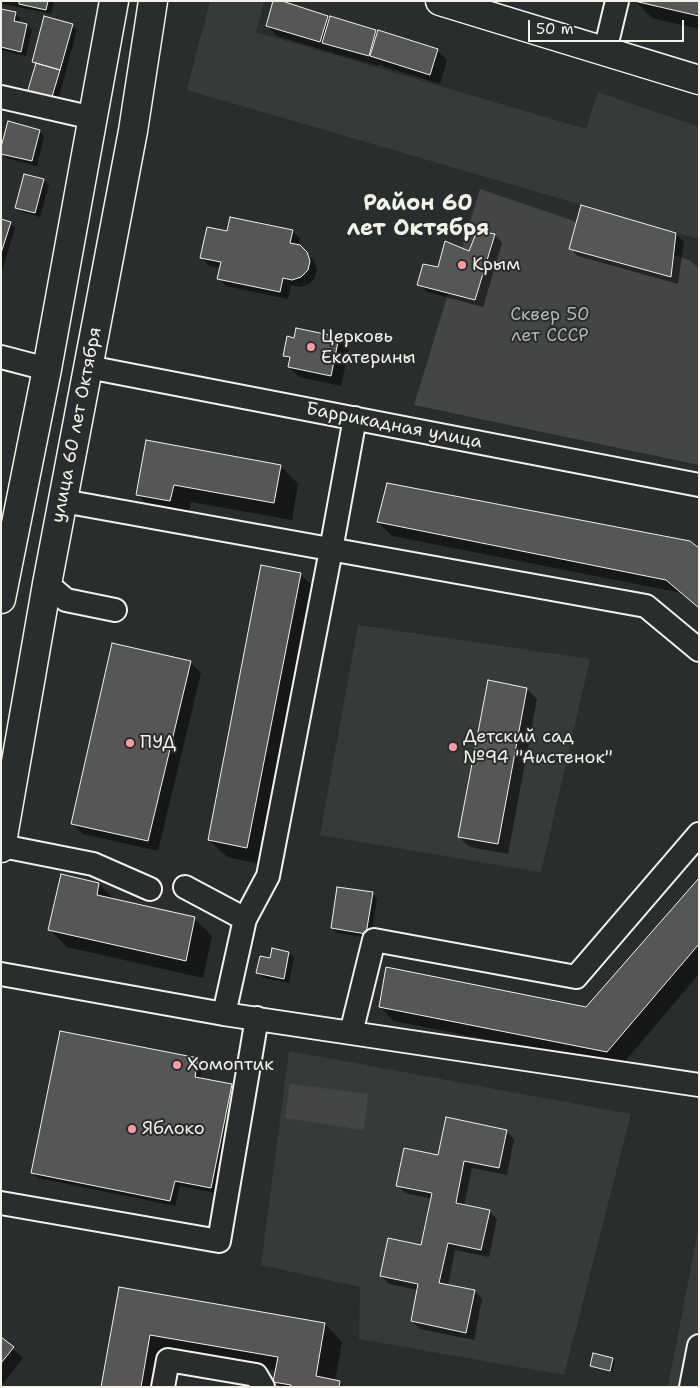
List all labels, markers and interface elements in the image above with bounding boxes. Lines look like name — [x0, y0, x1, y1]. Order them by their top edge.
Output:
scale bar — [530, 10, 686, 42]
text: 50 m — [536, 19, 574, 39]
district label: Район 60 лет Октября — [347, 191, 489, 242]
place label: Крым — [472, 254, 520, 276]
marker: Крым — [456, 259, 468, 271]
park label: Сквер 50 лет СССР — [510, 304, 590, 346]
street label: улица 60 лет Октября — [47, 325, 107, 525]
place label: Церковь Екатерины — [321, 326, 416, 368]
marker: Церковь Екатерины — [305, 341, 317, 353]
street label: Баррикадная улица — [304, 398, 484, 454]
place label: Детский сад №94 "Аистенок" — [463, 726, 613, 769]
place label: ПУД — [140, 732, 176, 754]
marker: ПУД — [124, 737, 136, 749]
marker: Детский сад №94 "Аистенок" — [447, 741, 459, 753]
place label: Хомоптик — [187, 1054, 274, 1076]
marker: Хомоптик — [171, 1059, 183, 1071]
place label: Яблоко — [142, 1118, 205, 1140]
marker: Яблоко — [126, 1123, 138, 1135]

